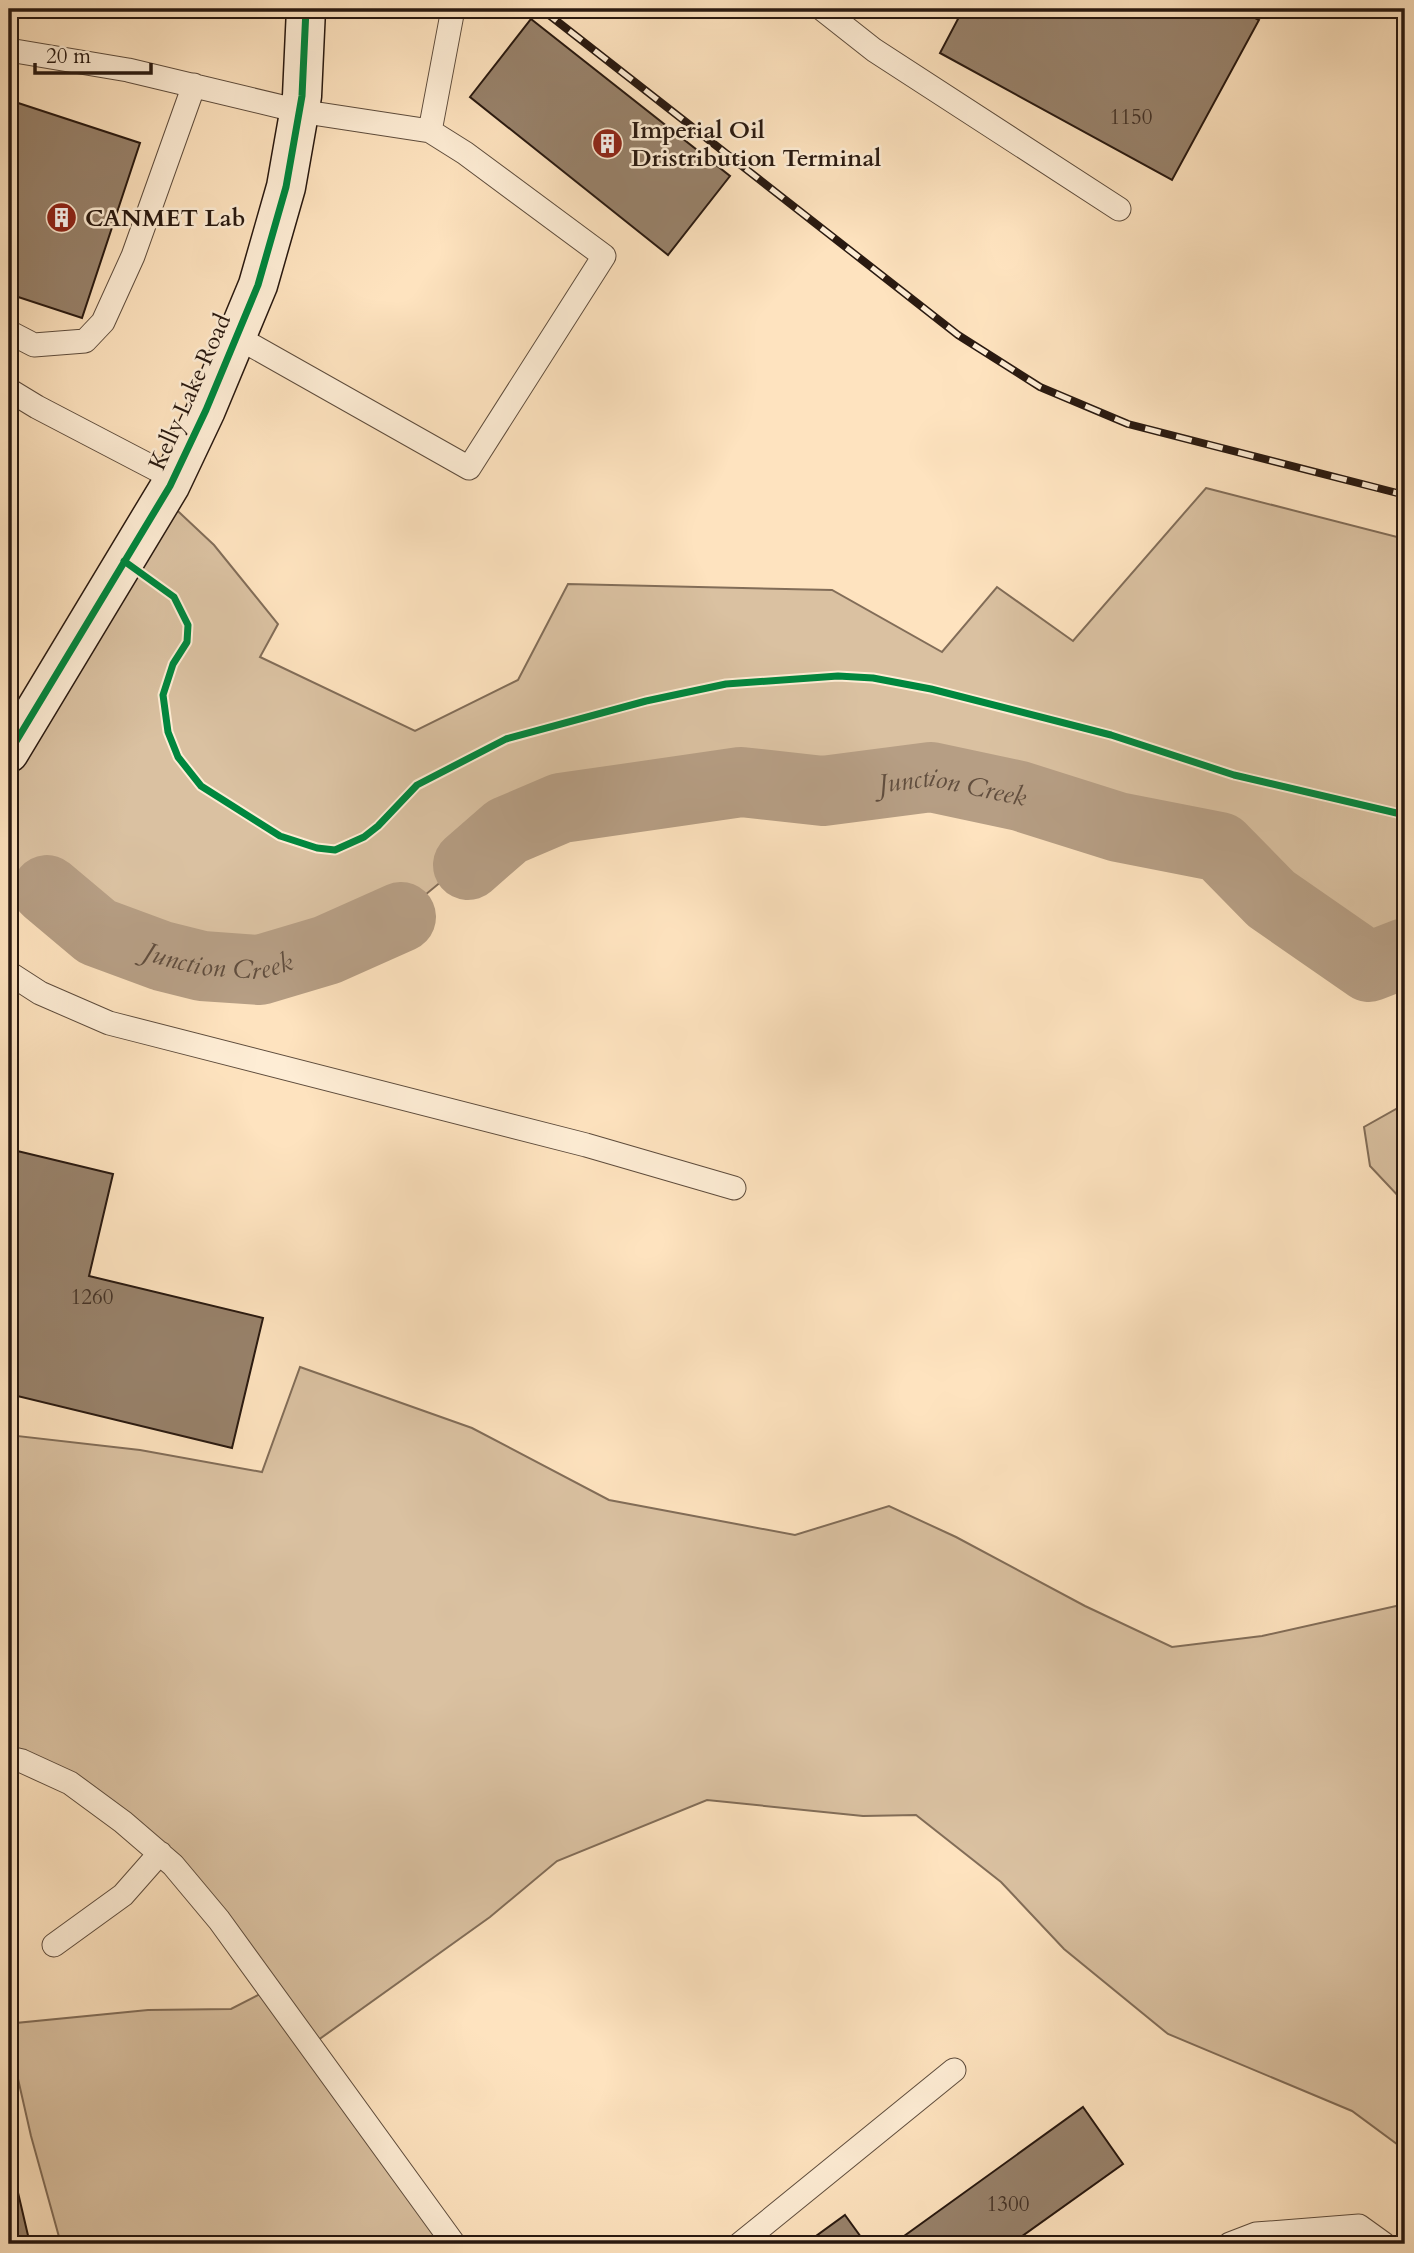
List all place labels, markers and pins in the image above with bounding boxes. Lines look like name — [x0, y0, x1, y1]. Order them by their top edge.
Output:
place label: Imperial Oil Dristribution Terminal — [631, 114, 881, 175]
building icon: Imperial Oil Dristribution Terminal — [591, 127, 625, 161]
building icon: CANMET Lab — [45, 201, 79, 235]
place label: CANMET Lab — [85, 202, 246, 235]

